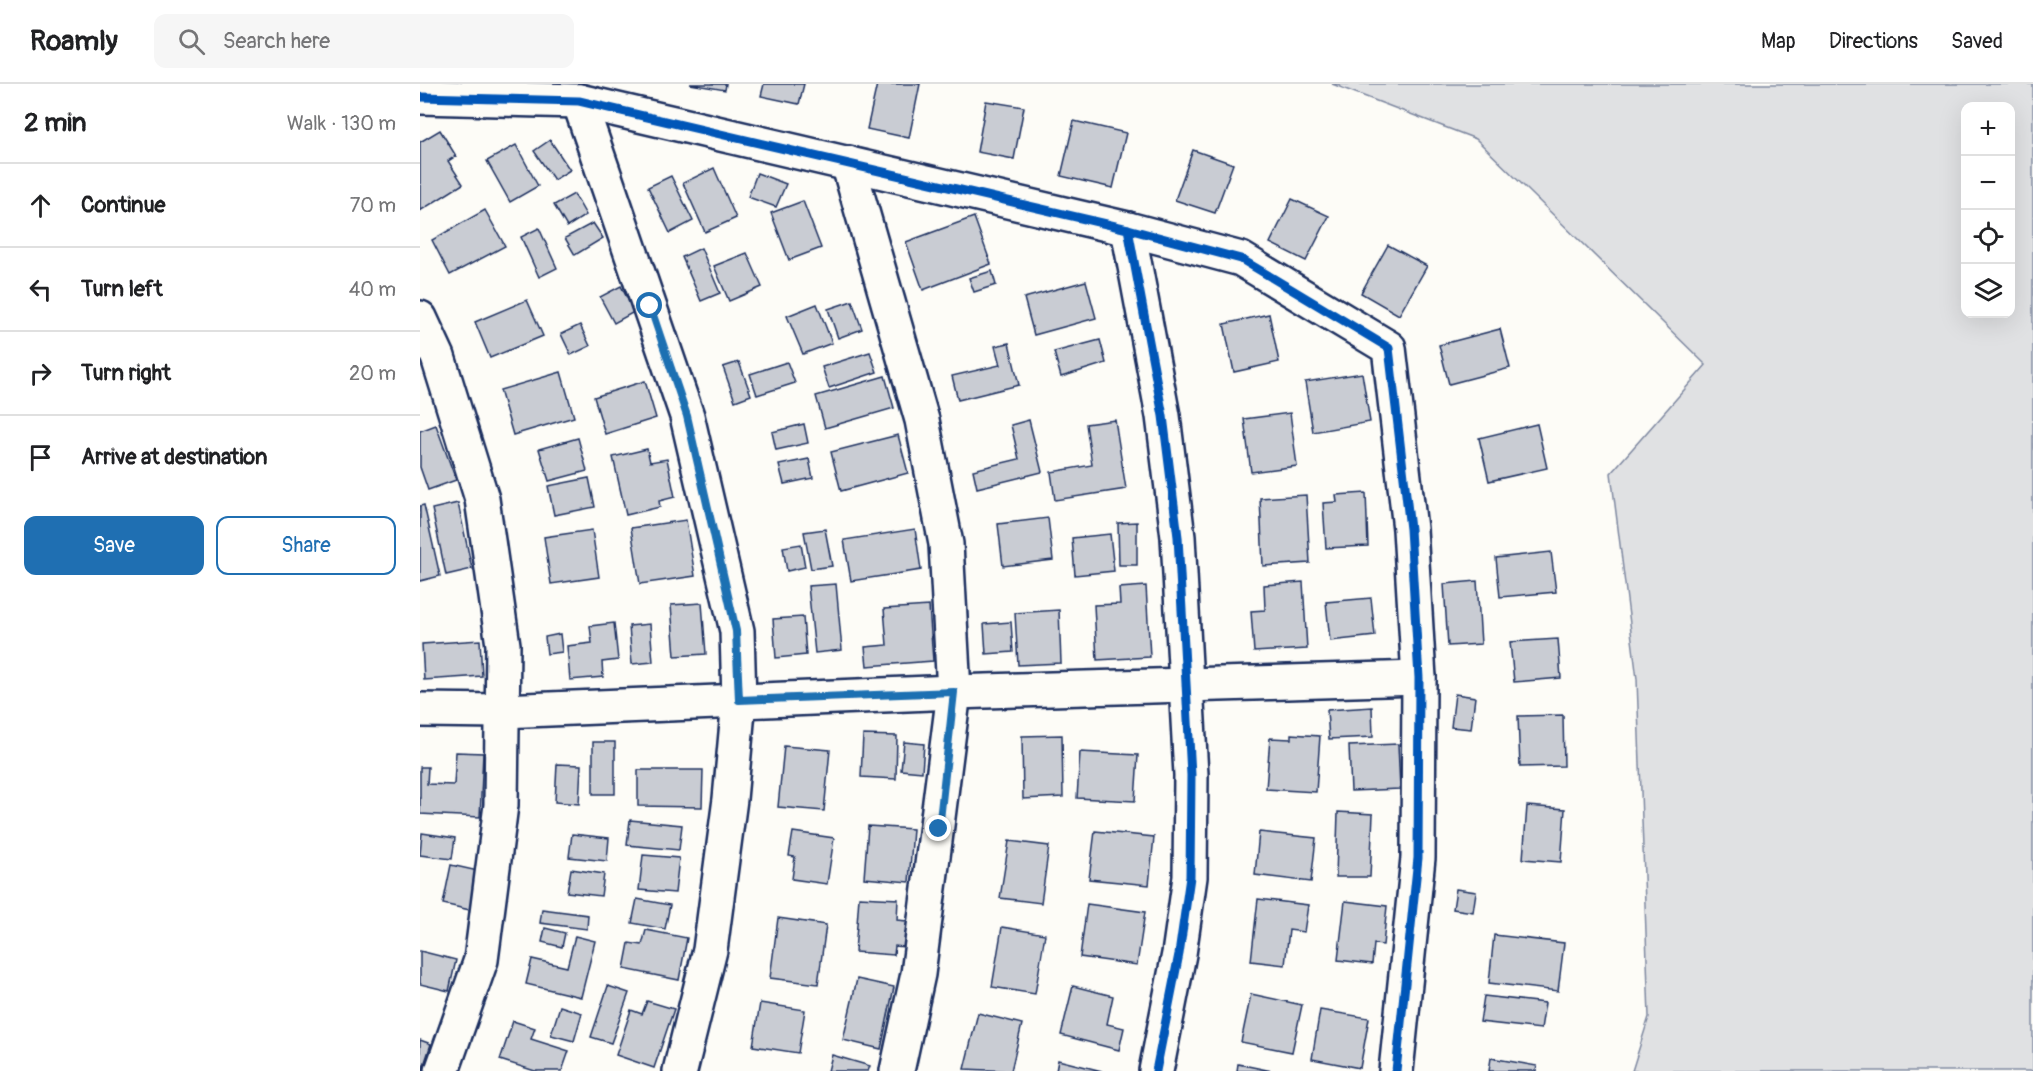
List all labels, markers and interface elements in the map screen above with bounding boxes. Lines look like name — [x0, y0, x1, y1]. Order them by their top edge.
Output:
search box — [154, 14, 574, 68]
text: Roamly — [30, 24, 118, 59]
icon: search — [175, 25, 208, 58]
text: Search here — [223, 27, 330, 55]
text: Map — [1761, 28, 1796, 55]
text: Directions — [1829, 28, 1918, 55]
text: Saved — [1951, 28, 2003, 55]
map controls — [1961, 102, 2015, 318]
button: + — [1961, 102, 2015, 156]
text: 2 min — [24, 107, 86, 139]
text: Walk · 130 m — [287, 111, 396, 136]
button: − — [1961, 156, 2015, 210]
icon: ahead — [24, 189, 57, 222]
text: Continue — [81, 191, 165, 219]
text: 70 m — [350, 193, 396, 218]
button: locate — [1961, 210, 2015, 264]
button: layers — [1961, 264, 2015, 318]
icon: left — [24, 273, 57, 306]
text: Turn left — [81, 275, 163, 303]
text: 40 m — [349, 277, 396, 302]
route start — [636, 292, 662, 318]
icon: right — [24, 357, 57, 390]
text: Turn right — [81, 359, 171, 387]
text: 20 m — [349, 361, 396, 386]
icon: arrive — [24, 441, 57, 474]
text: Arrive at destination — [81, 443, 267, 471]
button: Save — [24, 516, 204, 575]
button: Share — [216, 516, 396, 575]
route end — [925, 815, 951, 841]

